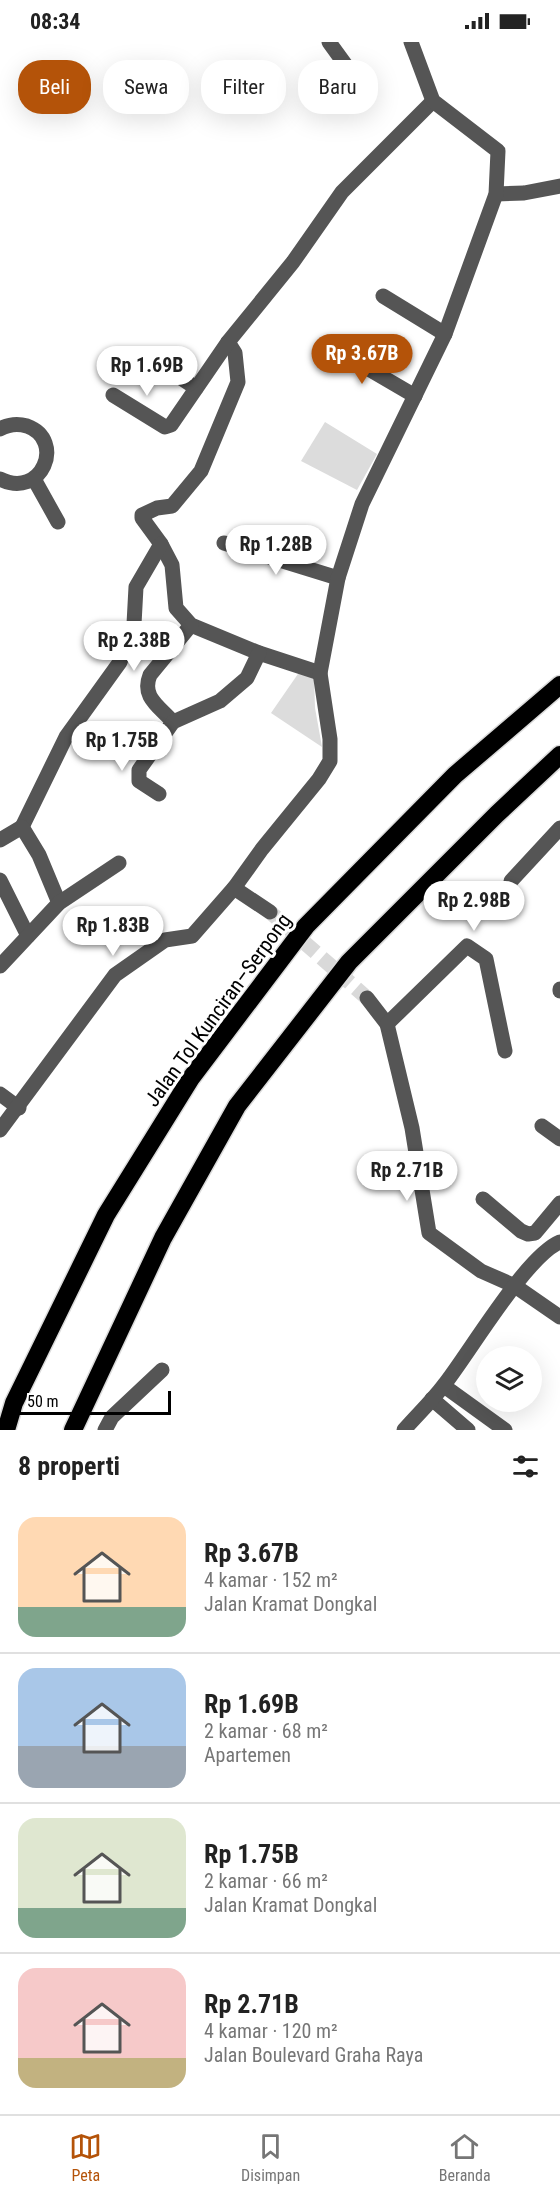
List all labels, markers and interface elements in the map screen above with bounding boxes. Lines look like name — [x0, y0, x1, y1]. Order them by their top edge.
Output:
text: 08:34 — [30, 9, 81, 34]
chip: Beli — [18, 60, 91, 114]
chip: Sewa — [103, 60, 189, 114]
chip: Filter — [201, 60, 286, 114]
chip: Baru — [298, 60, 378, 114]
pin: Rp 3.67B — [300, 334, 424, 385]
text: Rp 3.67B — [326, 341, 398, 365]
pin: Rp 1.69B — [85, 346, 209, 397]
text: Rp 1.69B — [111, 353, 183, 377]
pin: Rp 1.28B — [214, 525, 338, 576]
text: Rp 1.28B — [240, 532, 312, 556]
pin: Rp 2.38B — [72, 621, 196, 672]
text: Rp 2.38B — [98, 628, 170, 652]
pin: Rp 1.75B — [60, 721, 184, 772]
text: Rp 1.75B — [86, 728, 158, 752]
pin: Rp 2.98B — [412, 881, 536, 932]
text: Rp 2.98B — [438, 888, 510, 912]
pin: Rp 1.83B — [51, 906, 175, 957]
street label: Jalan Tol Kunciran–Serpong — [140, 909, 296, 1111]
text: Rp 1.83B — [77, 913, 149, 937]
pin: Rp 2.71B — [345, 1151, 469, 1202]
text: Rp 2.71B — [371, 1158, 443, 1182]
map controls — [476, 1346, 542, 1412]
button: layers — [476, 1346, 542, 1412]
scale bar — [18, 1388, 171, 1416]
text: 50 m — [27, 1392, 59, 1411]
icon: filters — [509, 1450, 542, 1483]
text: 8 properti — [18, 1451, 120, 1481]
text: Rp 3.67B — [204, 1538, 299, 1568]
icon: home — [66, 1541, 138, 1613]
text: 4 kamar · 152 m² — [204, 1568, 338, 1592]
text: Jalan Kramat Dongkal — [204, 1592, 377, 1616]
text: Rp 1.69B — [204, 1689, 299, 1719]
icon: home — [66, 1692, 138, 1764]
text: 2 kamar · 68 m² — [204, 1719, 328, 1743]
text: Apartemen — [204, 1743, 291, 1767]
text: Rp 1.75B — [204, 1839, 299, 1869]
icon: home — [66, 1842, 138, 1914]
text: 2 kamar · 66 m² — [204, 1869, 328, 1893]
text: Jalan Kramat Dongkal — [204, 1893, 377, 1917]
text: Rp 2.71B — [204, 1989, 299, 2019]
icon: home — [66, 1992, 138, 2064]
text: 4 kamar · 120 m² — [204, 2019, 338, 2043]
text: Jalan Boulevard Graha Raya — [204, 2043, 423, 2067]
tab: Peta — [69, 2130, 102, 2185]
tab: Disimpan — [241, 2130, 300, 2185]
tab: Beranda — [439, 2130, 491, 2185]

